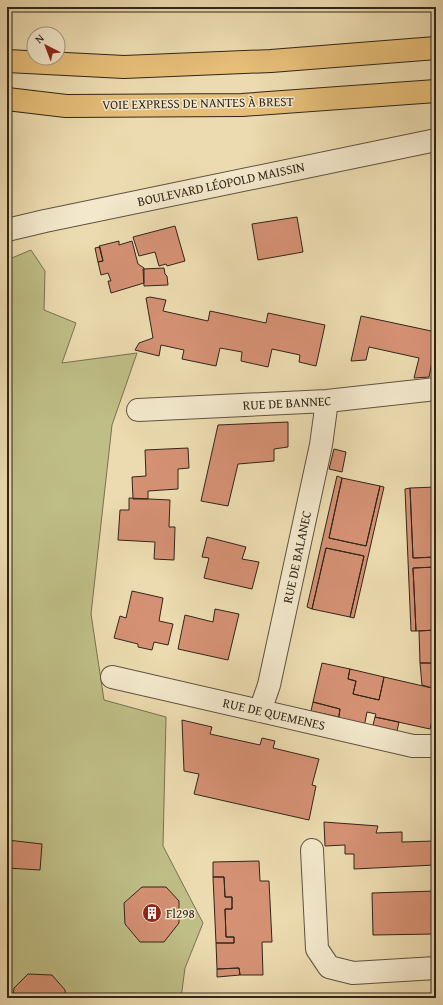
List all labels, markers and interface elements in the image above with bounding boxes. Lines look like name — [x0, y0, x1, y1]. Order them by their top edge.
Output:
north arrow — [26, 26, 66, 66]
text: N — [31, 30, 48, 47]
street label: VOIE EXPRESS DE NANTES À BREST — [102, 92, 295, 114]
street label: BOULEVARD LÉOPOLD MAISSIN — [136, 157, 307, 211]
street label: RUE DE BANNEC — [242, 391, 332, 415]
street label: RUE DE BALANEC — [278, 509, 316, 605]
street label: RUE DE QUEMENES — [221, 693, 327, 735]
building icon: Fl298 — [141, 902, 163, 924]
place label: Fl298 — [166, 904, 195, 923]

